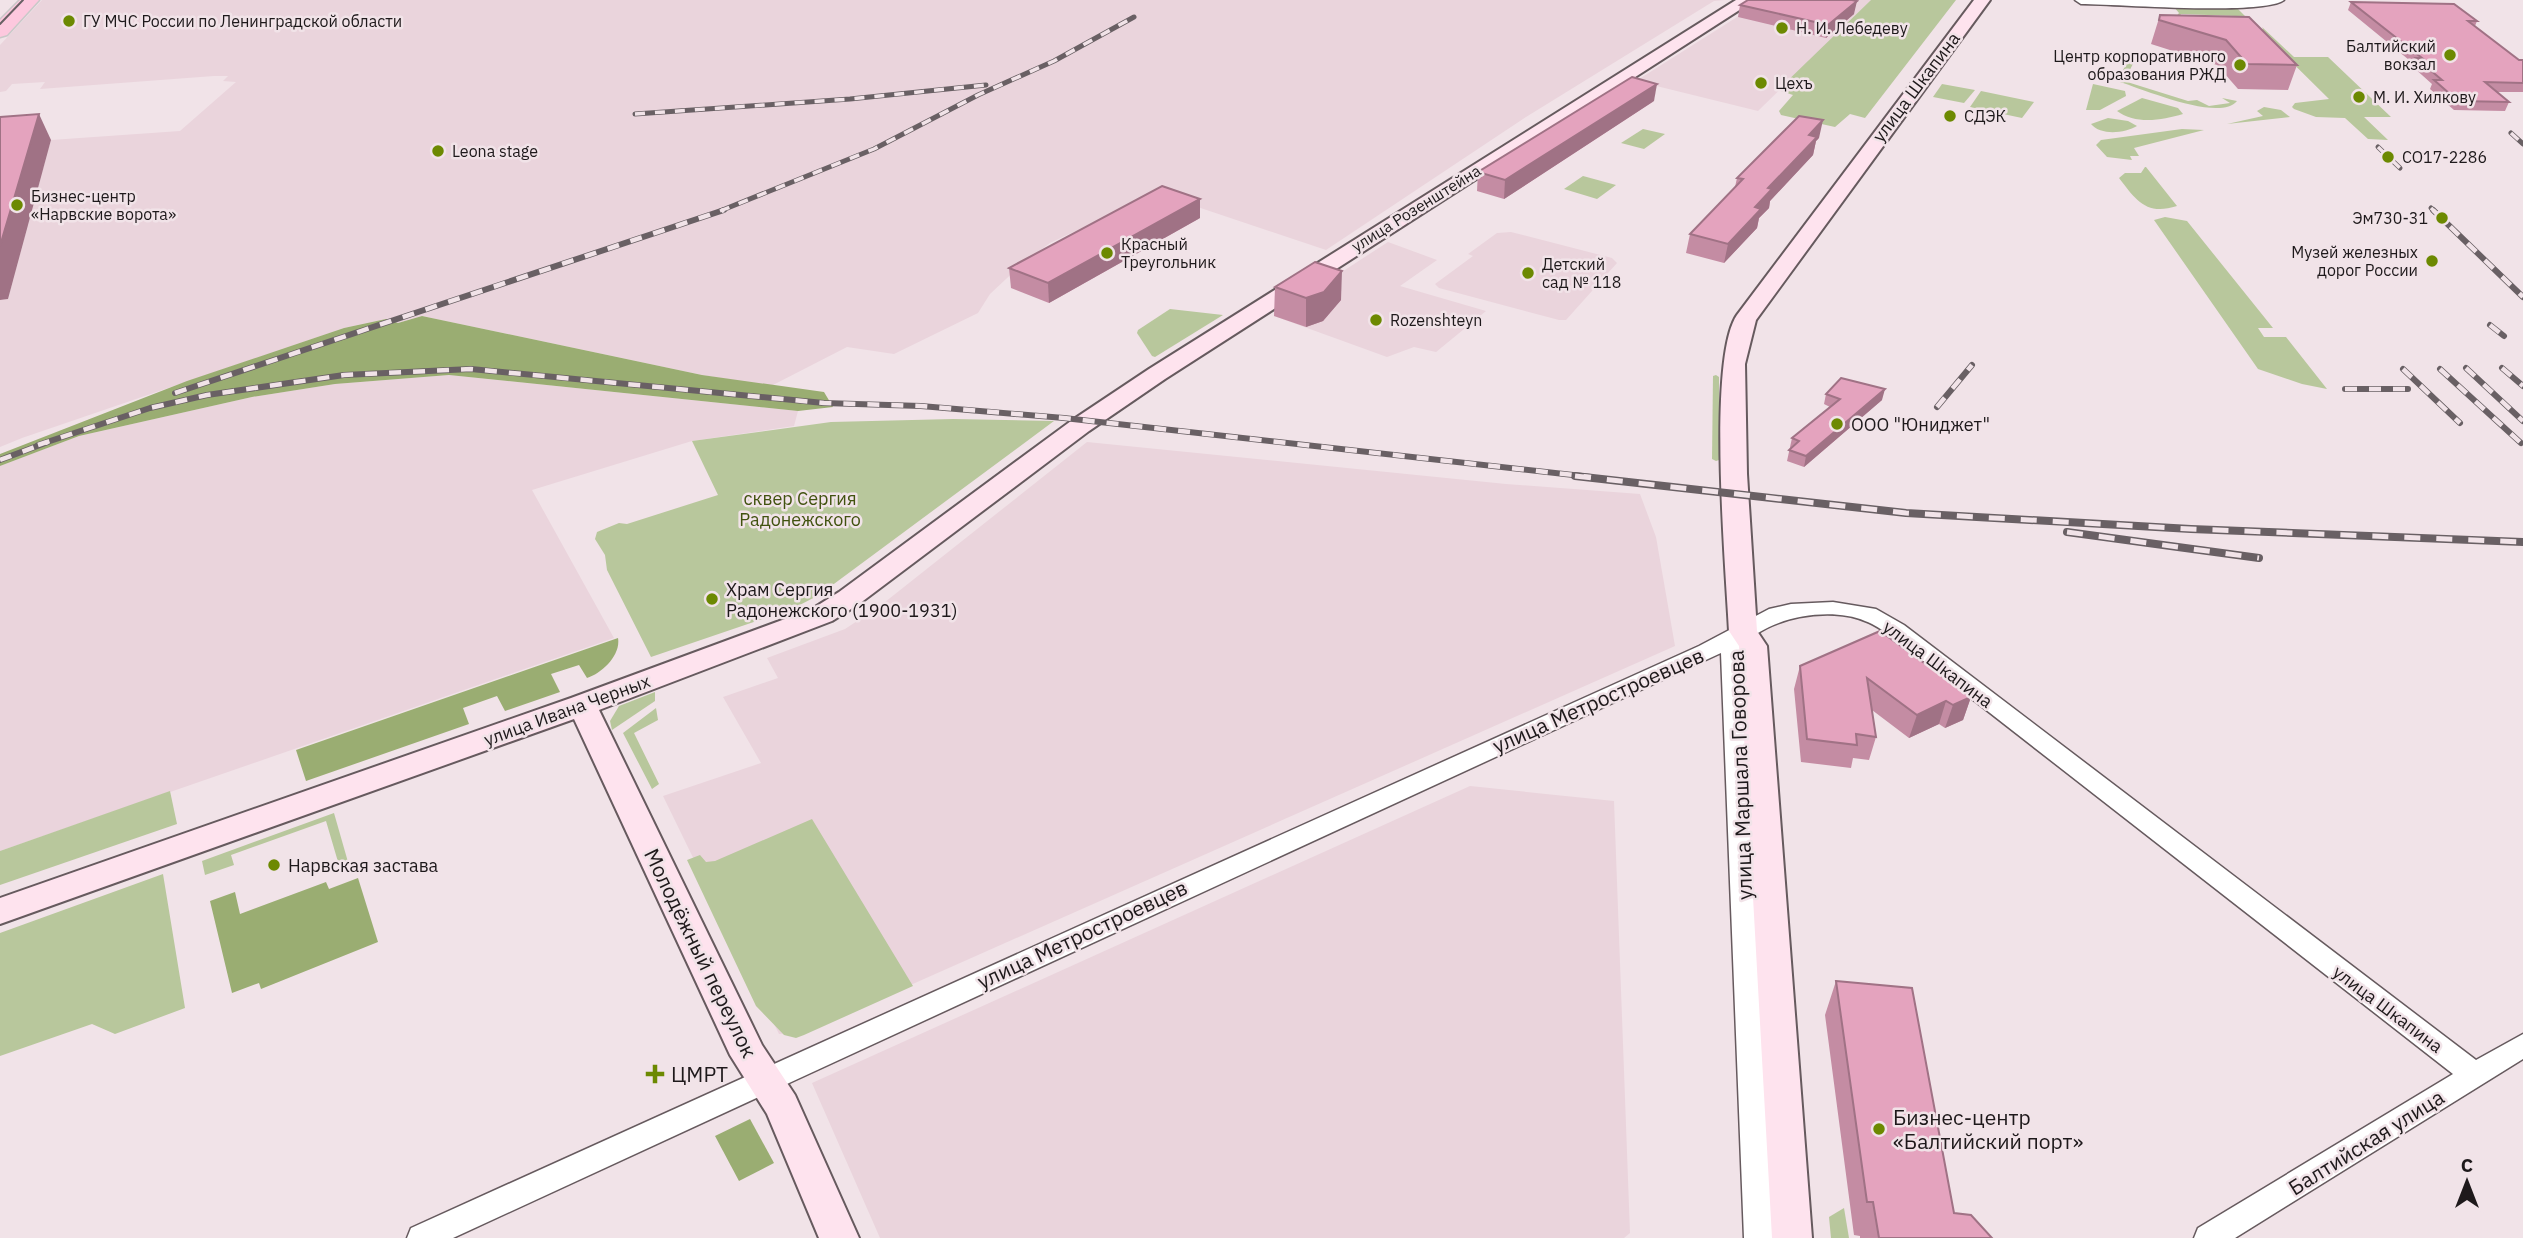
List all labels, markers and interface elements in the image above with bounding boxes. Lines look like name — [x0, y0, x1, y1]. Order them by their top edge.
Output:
place label: ГУ МЧС России по Ленинградской области — [83, 11, 402, 31]
marker: ГУ МЧС России по Ленинградской области — [61, 13, 77, 29]
place label: Н. И. Лебедеву — [1796, 18, 1908, 38]
marker: Н. И. Лебедеву — [1774, 20, 1790, 36]
street label: улица Шкапина — [1867, 27, 1965, 147]
place label: Балтийский вокзал — [2346, 36, 2436, 74]
place label: Центр корпоративного образования РЖД — [2053, 46, 2226, 84]
marker: Балтийский вокзал — [2442, 47, 2458, 63]
marker: Центр корпоративного образования РЖД — [2232, 57, 2248, 73]
place label: Цехъ — [1775, 73, 1813, 93]
marker: Цехъ — [1753, 75, 1769, 91]
place label: М. И. Хилкову — [2373, 87, 2476, 107]
marker: М. И. Хилкову — [2351, 89, 2367, 105]
place label: СДЭК — [1964, 106, 2006, 126]
marker: СДЭК — [1942, 108, 1958, 124]
place label: Leona stage — [452, 141, 538, 161]
marker: Leona stage — [430, 143, 446, 159]
place label: СО17-2286 — [2402, 147, 2487, 167]
marker: СО17-2286 — [2380, 149, 2396, 165]
street label: улица Розенштейна — [1348, 160, 1485, 256]
place label: Бизнес-центр «Нарвские ворота» — [31, 186, 176, 224]
marker: Бизнес-центр «Нарвские ворота» — [9, 197, 25, 213]
place label: Эм730-31 — [2352, 208, 2428, 228]
marker: Эм730-31 — [2434, 210, 2450, 226]
place label: Красный Треугольник — [1121, 234, 1216, 272]
place label: Музей железных дорог России — [2291, 242, 2418, 280]
marker: Красный Треугольник — [1099, 245, 1115, 261]
marker: Музей железных дорог России — [2424, 253, 2440, 269]
place label: Детский сад № 118 — [1542, 254, 1621, 292]
marker: Детский сад № 118 — [1520, 265, 1536, 281]
place label: Rozenshteyn — [1390, 310, 1482, 330]
marker: Rozenshteyn — [1368, 312, 1384, 328]
place label: ООО "Юниджет" — [1851, 413, 1990, 436]
marker: ООО "Юниджет" — [1829, 416, 1845, 432]
park label: сквер Сергия Радонежского — [739, 487, 861, 531]
place label: Храм Сергия Радонежского (1900-1931) — [726, 578, 958, 622]
marker: Храм Сергия Радонежского (1900-1931) — [704, 591, 720, 607]
street label: улица Шкапина — [1878, 615, 1998, 713]
street label: улица Метростроевцев — [1488, 641, 1708, 759]
street label: улица Маршала Говорова — [1722, 649, 1758, 901]
street label: улица Ивана Черных — [481, 669, 653, 751]
street label: Молодёжный переулок — [638, 844, 764, 1062]
place label: Нарвская застава — [288, 854, 439, 877]
marker: Нарвская застава — [266, 857, 282, 873]
street label: улица Метростроевцев — [972, 873, 1192, 995]
street label: улица Шкапина — [2328, 960, 2448, 1058]
place label: ЦМРТ — [671, 1060, 728, 1088]
marker: ЦМРТ — [645, 1064, 665, 1084]
street label: Балтийская улица — [2283, 1083, 2449, 1201]
place label: Бизнес-центр «Балтийский порт» — [1893, 1103, 2083, 1155]
marker: Бизнес-центр «Балтийский порт» — [1871, 1121, 1887, 1137]
north arrow — [2432, 1147, 2502, 1217]
text: С — [2461, 1153, 2473, 1177]

